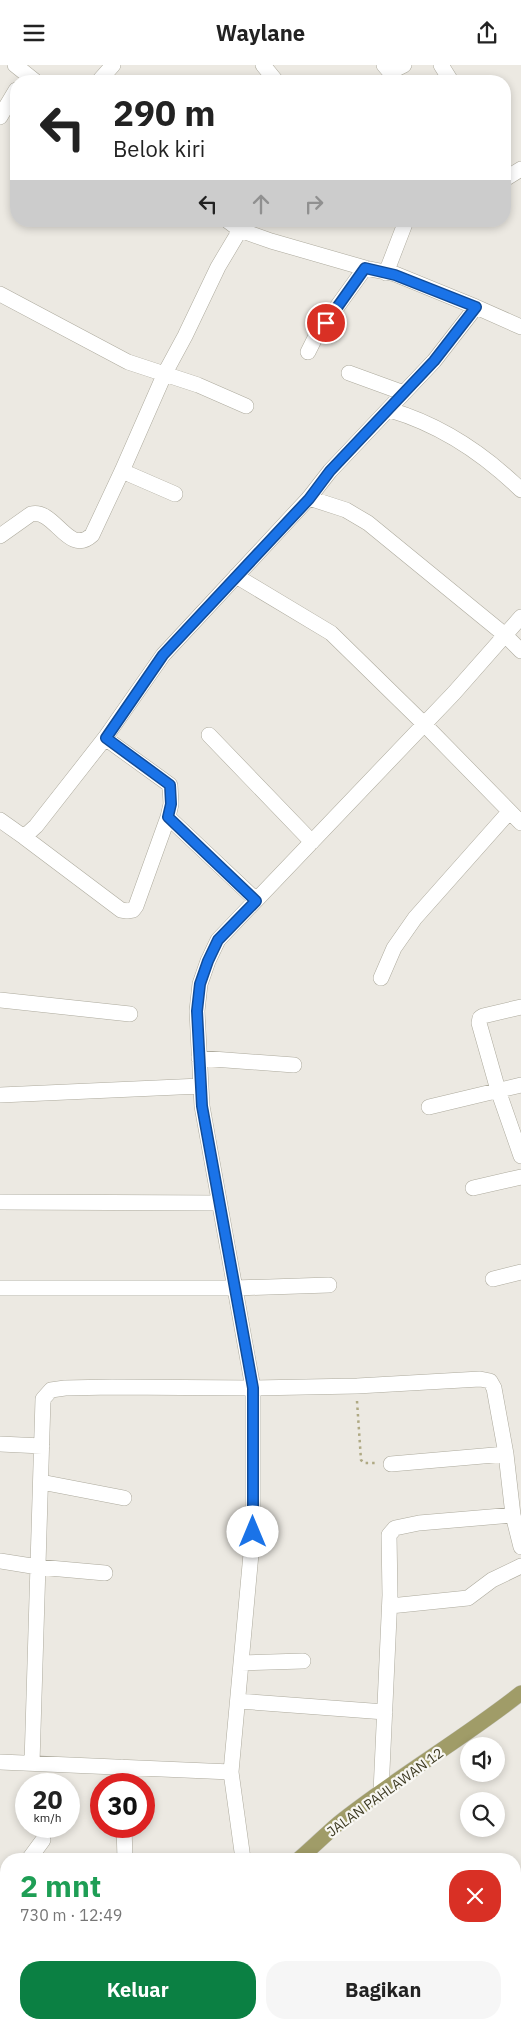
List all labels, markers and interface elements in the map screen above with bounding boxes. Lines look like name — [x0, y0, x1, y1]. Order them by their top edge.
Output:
text: Waylane — [216, 18, 305, 47]
icon: menu — [20, 19, 48, 47]
icon: share — [473, 19, 501, 47]
text: 290 m — [113, 90, 216, 136]
icon: left — [30, 95, 95, 160]
text: Belok kiri — [113, 134, 205, 163]
icon: left — [194, 190, 222, 218]
icon: ahead — [247, 190, 275, 218]
icon: right — [300, 190, 328, 218]
pin — [305, 302, 347, 344]
icon: arrive — [312, 309, 340, 337]
position arrow — [226, 1505, 278, 1557]
map controls — [460, 1737, 505, 1837]
button: sound — [460, 1737, 505, 1782]
street label: JALAN PAHLAWAN 12 — [323, 1744, 447, 1840]
speed limit sign: 30 — [90, 1773, 155, 1838]
text: 20 — [32, 1783, 63, 1816]
button: search — [460, 1792, 505, 1837]
text: km/h — [33, 1810, 62, 1825]
text: 2 mnt — [20, 1866, 101, 1905]
button: close — [449, 1870, 501, 1922]
text: 730 m · 12:49 — [20, 1905, 122, 1925]
button: Keluar — [20, 1961, 256, 2019]
button: Bagikan — [266, 1961, 501, 2019]

